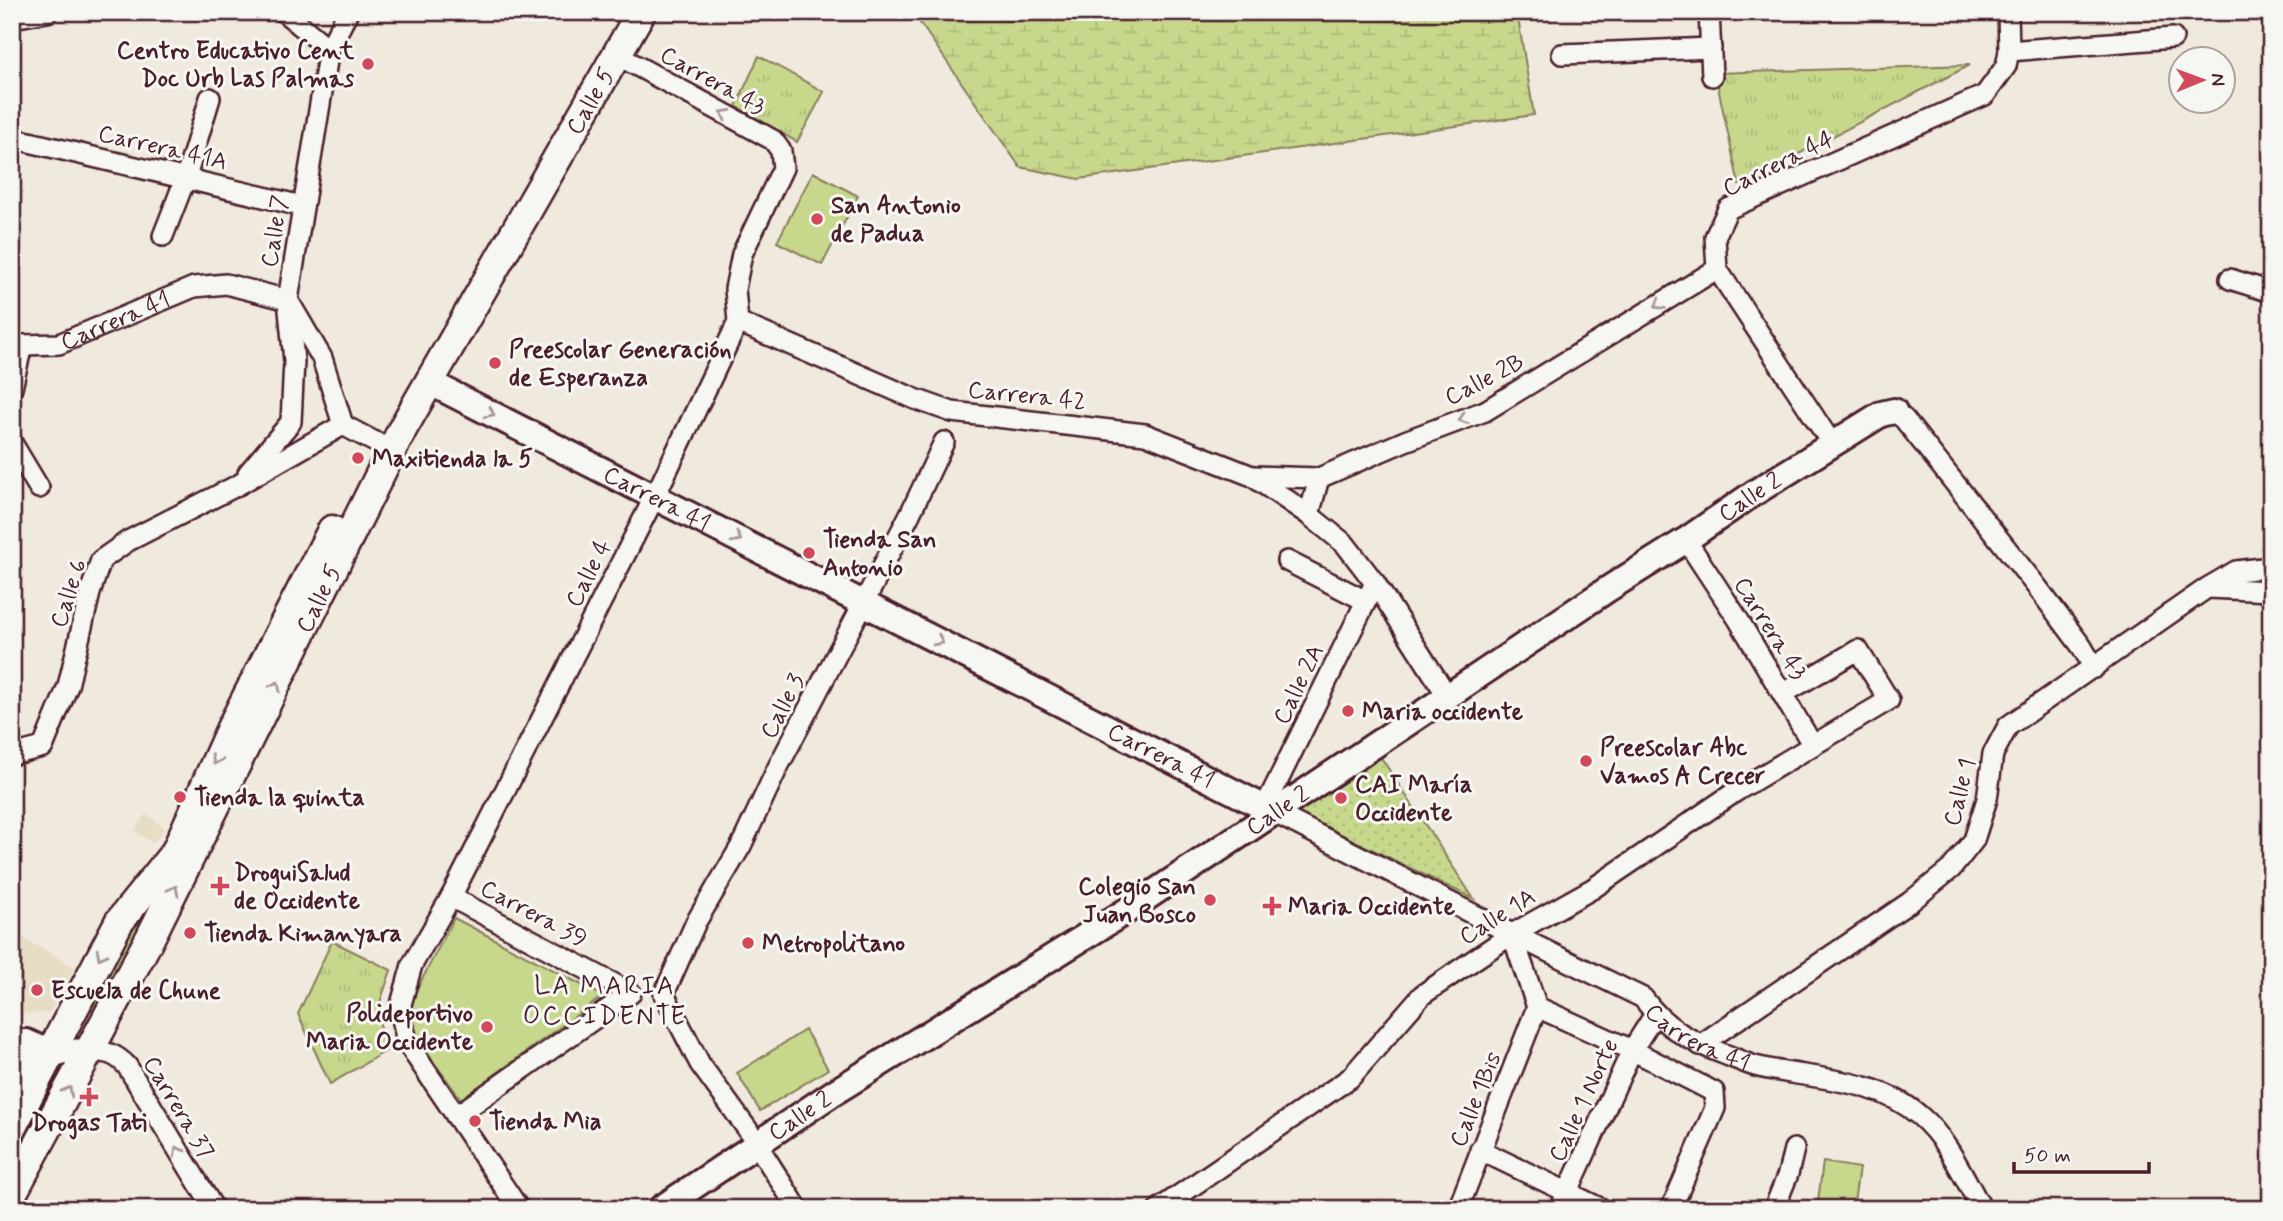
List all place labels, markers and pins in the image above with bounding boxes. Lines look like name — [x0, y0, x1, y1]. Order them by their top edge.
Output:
place label: Centro Educativo Cent Doc Urb Las Palmas — [117, 36, 355, 95]
marker: Centro Educativo Cent Doc Urb Las Palmas — [360, 56, 376, 72]
place label: San Antonio de Padua — [831, 191, 961, 250]
marker: San Antonio de Padua — [809, 211, 825, 227]
place label: Preescolar Generación de Esperanza — [509, 335, 732, 394]
marker: Preescolar Generación de Esperanza — [487, 355, 503, 371]
place label: Maxitienda la 5 — [372, 444, 533, 475]
marker: Maxitienda la 5 — [350, 450, 366, 466]
place label: Tienda San Antonio — [823, 525, 936, 584]
marker: Tienda San Antonio — [801, 545, 817, 561]
place label: Maria occidente — [1362, 697, 1524, 728]
marker: Maria occidente — [1340, 703, 1356, 719]
place label: Preescolar Abc Vamos A Crecer — [1600, 733, 1765, 792]
marker: Preescolar Abc Vamos A Crecer — [1578, 753, 1594, 769]
place label: CAI María Occidente — [1355, 770, 1472, 829]
place label: Tienda la quinta — [194, 783, 365, 814]
marker: Tienda la quinta — [172, 789, 188, 805]
marker: CAI María Occidente — [1333, 790, 1349, 806]
place label: DroguiSalud de Occidente — [234, 858, 361, 917]
place label: Colegio San Juan Bosco — [1078, 872, 1196, 931]
marker: DroguiSalud de Occidente — [212, 878, 228, 894]
marker: Colegio San Juan Bosco — [1202, 892, 1218, 908]
place label: Maria Occidente — [1288, 892, 1456, 923]
marker: Maria Occidente — [1262, 896, 1282, 916]
place label: Tienda Kimanyara — [204, 919, 402, 950]
marker: Tienda Kimanyara — [182, 925, 198, 941]
place label: Metropolitano — [762, 929, 905, 960]
marker: Metropolitano — [740, 935, 756, 951]
place label: Escuela de Chune — [51, 976, 221, 1007]
marker: Escuela de Chune — [29, 982, 45, 998]
place label: Polideportivo Maria Occidente — [306, 999, 474, 1058]
marker: Polideportivo Maria Occidente — [479, 1019, 495, 1035]
marker: Drogas Tati — [81, 1089, 97, 1105]
place label: Tienda Mia — [489, 1107, 602, 1138]
place label: Drogas Tati — [31, 1108, 147, 1140]
marker: Tienda Mia — [467, 1113, 483, 1129]

